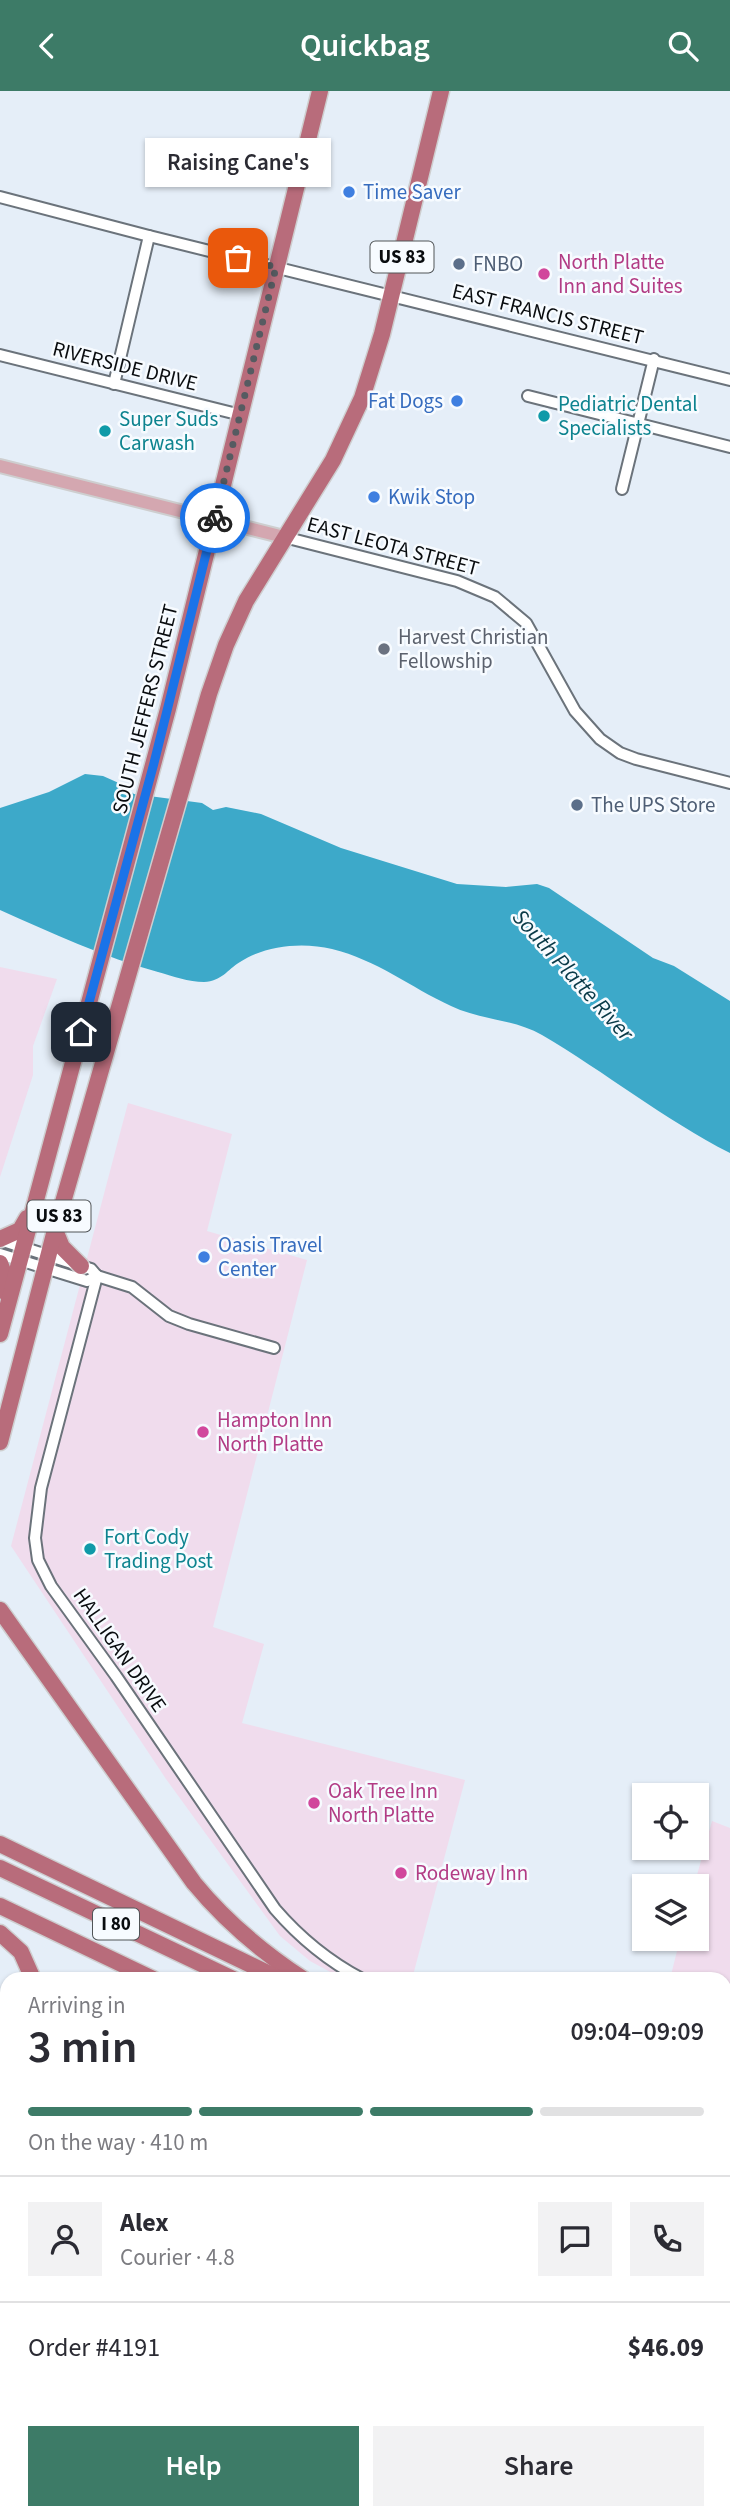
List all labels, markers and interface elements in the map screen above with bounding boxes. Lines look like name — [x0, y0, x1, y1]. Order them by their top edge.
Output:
text: Quickbag — [300, 23, 430, 69]
icon: back — [28, 27, 66, 65]
icon: search — [664, 27, 702, 65]
callout: Raising Cane's — [145, 139, 331, 188]
text: Raising Cane's — [167, 146, 309, 179]
place label: Time Saver — [363, 177, 461, 207]
marker: Time Saver — [341, 184, 357, 200]
pin — [208, 228, 268, 288]
icon: bag — [219, 239, 257, 277]
road number: US 83 — [370, 241, 434, 273]
place label: North Platte Inn and Suites — [558, 247, 683, 301]
place label: FNBO — [473, 249, 523, 279]
marker: FNBO — [451, 256, 467, 272]
marker: North Platte Inn and Suites — [536, 266, 552, 282]
street label: EAST FRANCIS STREET — [449, 276, 647, 352]
street label: RIVERSIDE DRIVE — [49, 334, 201, 398]
place label: Fat Dogs — [368, 386, 443, 416]
place label: Pediatric Dental Specialists — [558, 389, 698, 443]
marker: Fat Dogs — [449, 393, 465, 409]
place label: Super Suds Carwash — [119, 404, 218, 458]
marker: Pediatric Dental Specialists — [536, 408, 552, 424]
marker: Super Suds Carwash — [97, 423, 113, 439]
place label: Kwik Stop — [388, 482, 475, 512]
courier — [180, 483, 250, 553]
marker: Kwik Stop — [366, 489, 382, 505]
icon: bike — [196, 499, 234, 537]
street label: EAST LEOTA STREET — [304, 509, 482, 583]
street label: SOUTH JEFFERS STREET — [104, 601, 186, 817]
place label: Harvest Christian Fellowship — [398, 622, 549, 676]
marker: Harvest Christian Fellowship — [376, 641, 392, 657]
place label: The UPS Store — [591, 790, 715, 820]
marker: The UPS Store — [569, 797, 585, 813]
water label: South Platte River — [505, 902, 642, 1049]
pin — [51, 1002, 111, 1062]
icon: home — [62, 1013, 100, 1051]
road number: US 83 — [28, 1201, 90, 1231]
place label: Oasis Travel Center — [218, 1230, 323, 1284]
marker: Oasis Travel Center — [196, 1249, 212, 1265]
place label: Hampton Inn North Platte — [217, 1405, 332, 1459]
marker: Hampton Inn North Platte — [195, 1424, 211, 1440]
place label: Fort Cody Trading Post — [104, 1522, 213, 1576]
marker: Fort Cody Trading Post — [82, 1541, 98, 1557]
street label: HALLIGAN DRIVE — [66, 1582, 174, 1718]
place label: Oak Tree Inn North Platte — [328, 1776, 438, 1830]
map controls — [632, 1783, 709, 1951]
button: locate — [632, 1783, 709, 1860]
marker: Oak Tree Inn North Platte — [306, 1795, 322, 1811]
place label: Rodeway Inn — [415, 1858, 528, 1888]
marker: Rodeway Inn — [393, 1865, 409, 1881]
button: layers — [632, 1874, 709, 1951]
road number: I 80 — [93, 1908, 139, 1939]
text: Arriving in — [28, 1989, 126, 2022]
text: 09:04–09:09 — [571, 2013, 704, 2050]
text: 3 min — [28, 2015, 137, 2080]
text: On the way · 410 m — [28, 2126, 208, 2159]
button: person — [28, 2202, 102, 2276]
button: chat — [538, 2202, 612, 2276]
button: phone — [630, 2202, 704, 2276]
text: Alex — [120, 2204, 169, 2241]
text: Courier · 4.8 — [120, 2241, 235, 2274]
text: Order #4191 — [28, 2329, 160, 2366]
text: $46.09 — [628, 2329, 704, 2366]
button: Help — [28, 2426, 359, 2506]
button: Share — [373, 2426, 704, 2506]

